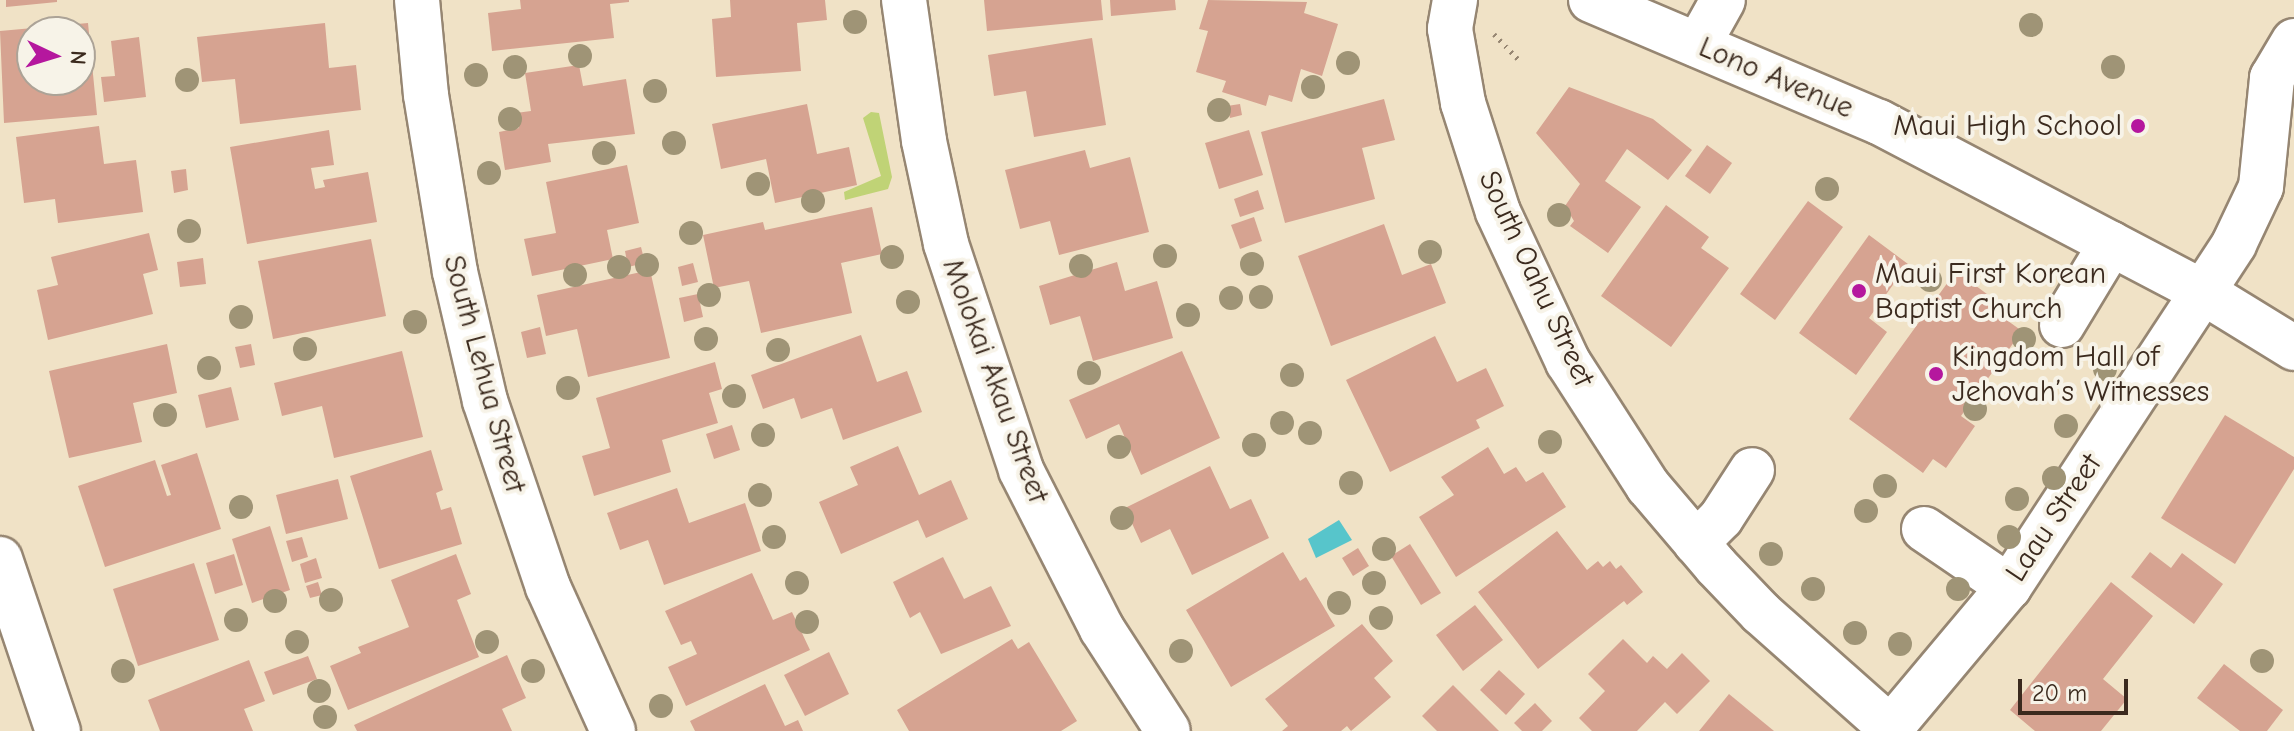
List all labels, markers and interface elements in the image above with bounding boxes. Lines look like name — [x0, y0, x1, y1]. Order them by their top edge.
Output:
north arrow — [16, 16, 96, 96]
street label: Lono Avenue — [1693, 29, 1859, 127]
text: N — [64, 49, 91, 66]
place label: Maui High School — [1893, 108, 2122, 144]
marker: Maui High School — [2129, 117, 2147, 135]
street label: South Oahu Street — [1470, 165, 1602, 393]
street label: South Lehua Street — [435, 252, 533, 496]
street label: Molokai Akau Street — [934, 254, 1056, 508]
place label: Maui First Korean Baptist Church — [1875, 256, 2106, 326]
marker: Maui First Korean Baptist Church — [1850, 282, 1868, 300]
place label: Kingdom Hall of Jehovah’s Witnesses — [1952, 339, 2209, 410]
marker: Kingdom Hall of Jehovah’s Witnesses — [1927, 365, 1945, 383]
street label: Laau Street — [1998, 447, 2110, 589]
scale bar — [2022, 663, 2132, 713]
text: 20 m — [2032, 679, 2087, 707]

